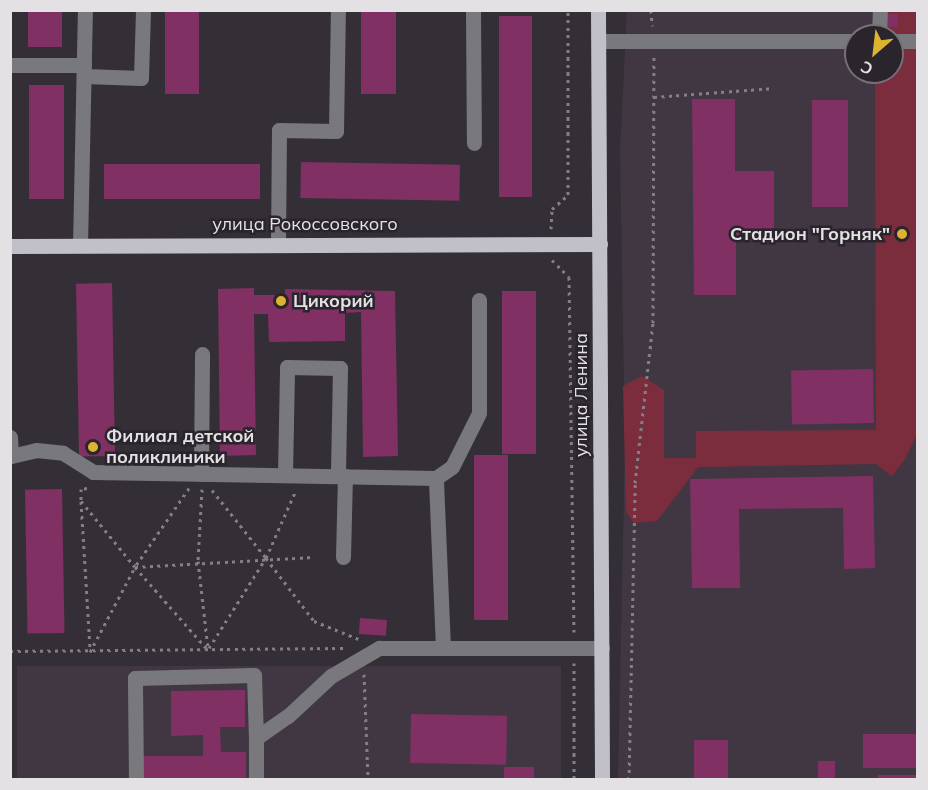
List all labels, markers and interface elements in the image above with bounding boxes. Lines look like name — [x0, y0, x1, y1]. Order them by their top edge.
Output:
north arrow — [844, 24, 904, 84]
text: С — [857, 57, 876, 80]
street label: улица Рокоссовского — [212, 213, 398, 235]
place label: Стадион "Горняк" — [730, 223, 890, 245]
marker: Стадион "Горняк" — [895, 227, 909, 241]
place label: Цикорий — [293, 290, 374, 312]
marker: Цикорий — [274, 294, 288, 308]
street label: улица Ленина — [570, 333, 592, 457]
place label: Филиал детской поликлиники — [106, 426, 254, 468]
marker: Филиал детской поликлиники — [84, 438, 102, 456]

